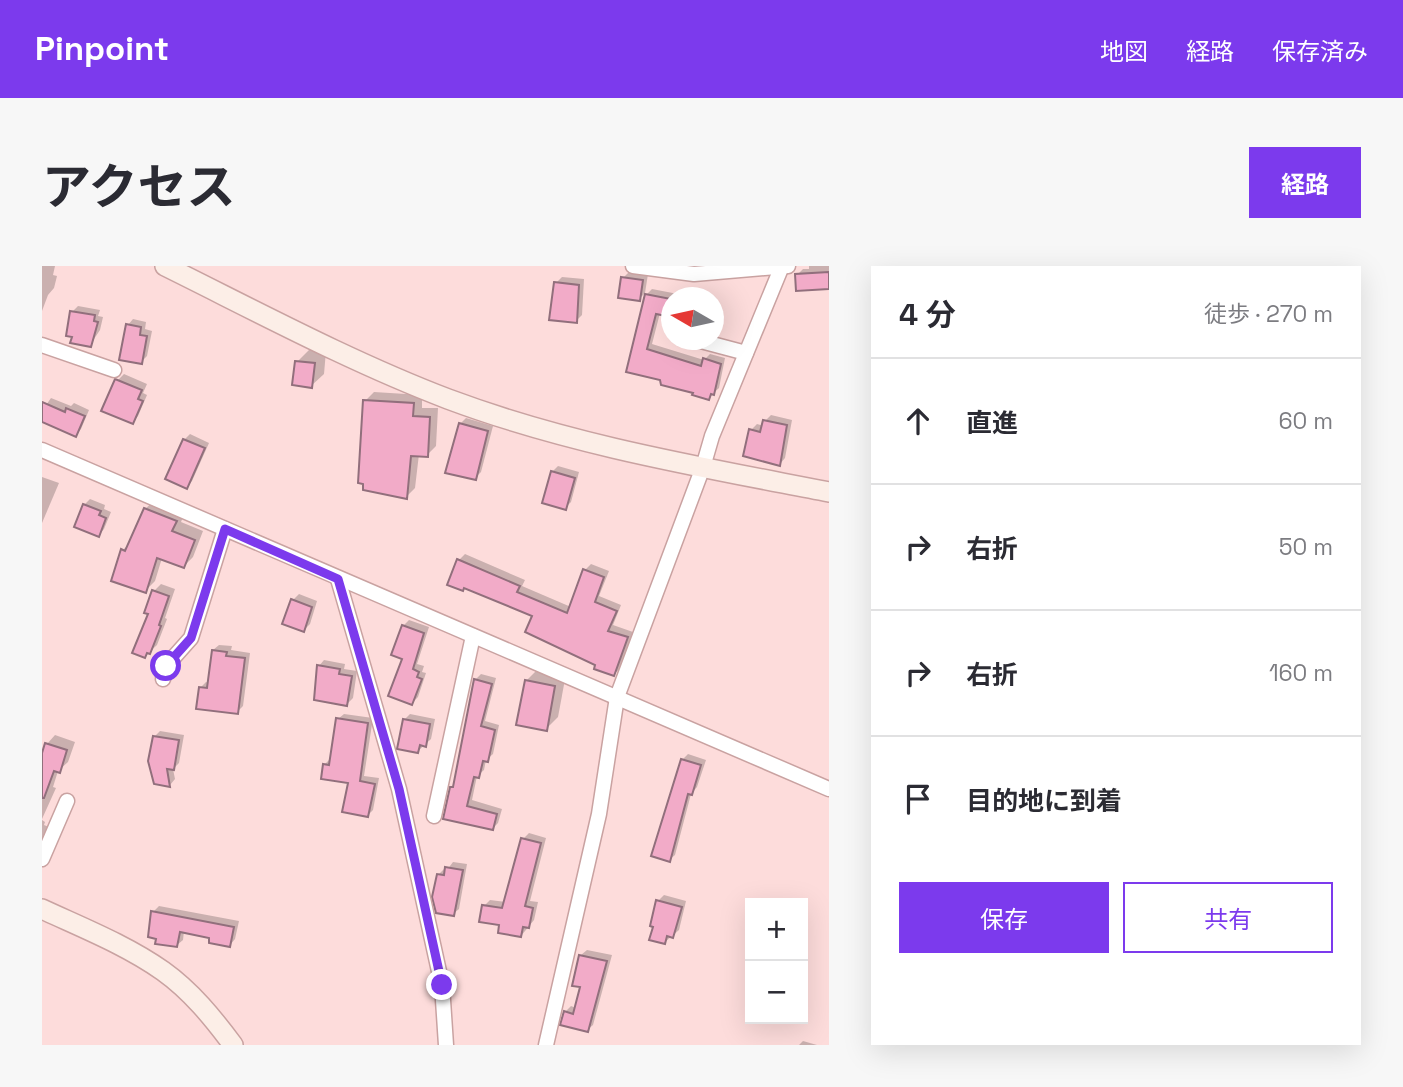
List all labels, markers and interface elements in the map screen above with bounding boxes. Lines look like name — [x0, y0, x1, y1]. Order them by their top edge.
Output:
text: Pinpoint — [35, 28, 169, 70]
text: 地図 — [1100, 36, 1148, 67]
text: 経路 — [1186, 36, 1234, 67]
text: 保存済み — [1272, 36, 1368, 67]
button: 経路 — [1249, 147, 1361, 218]
text: アクセス — [42, 156, 236, 218]
north arrow — [661, 287, 724, 350]
text: 4 分 — [899, 295, 956, 334]
text: 徒歩 · 270 m — [1204, 299, 1333, 329]
icon: ahead — [899, 402, 937, 440]
text: 直進 — [966, 406, 1018, 440]
text: 60 m — [1278, 406, 1333, 436]
icon: right — [899, 528, 937, 566]
text: 右折 — [966, 532, 1018, 566]
text: 50 m — [1279, 532, 1333, 562]
route start — [150, 650, 181, 681]
icon: right — [899, 654, 937, 692]
text: 右折 — [966, 658, 1018, 692]
text: 160 m — [1269, 658, 1333, 688]
icon: arrive — [899, 780, 937, 818]
text: 目的地に到着 — [966, 784, 1122, 818]
button: 保存 — [899, 882, 1109, 953]
button: 共有 — [1123, 882, 1333, 953]
map controls — [745, 898, 808, 1024]
button: + — [745, 898, 808, 961]
button: − — [745, 961, 808, 1024]
route end — [426, 969, 457, 1000]

